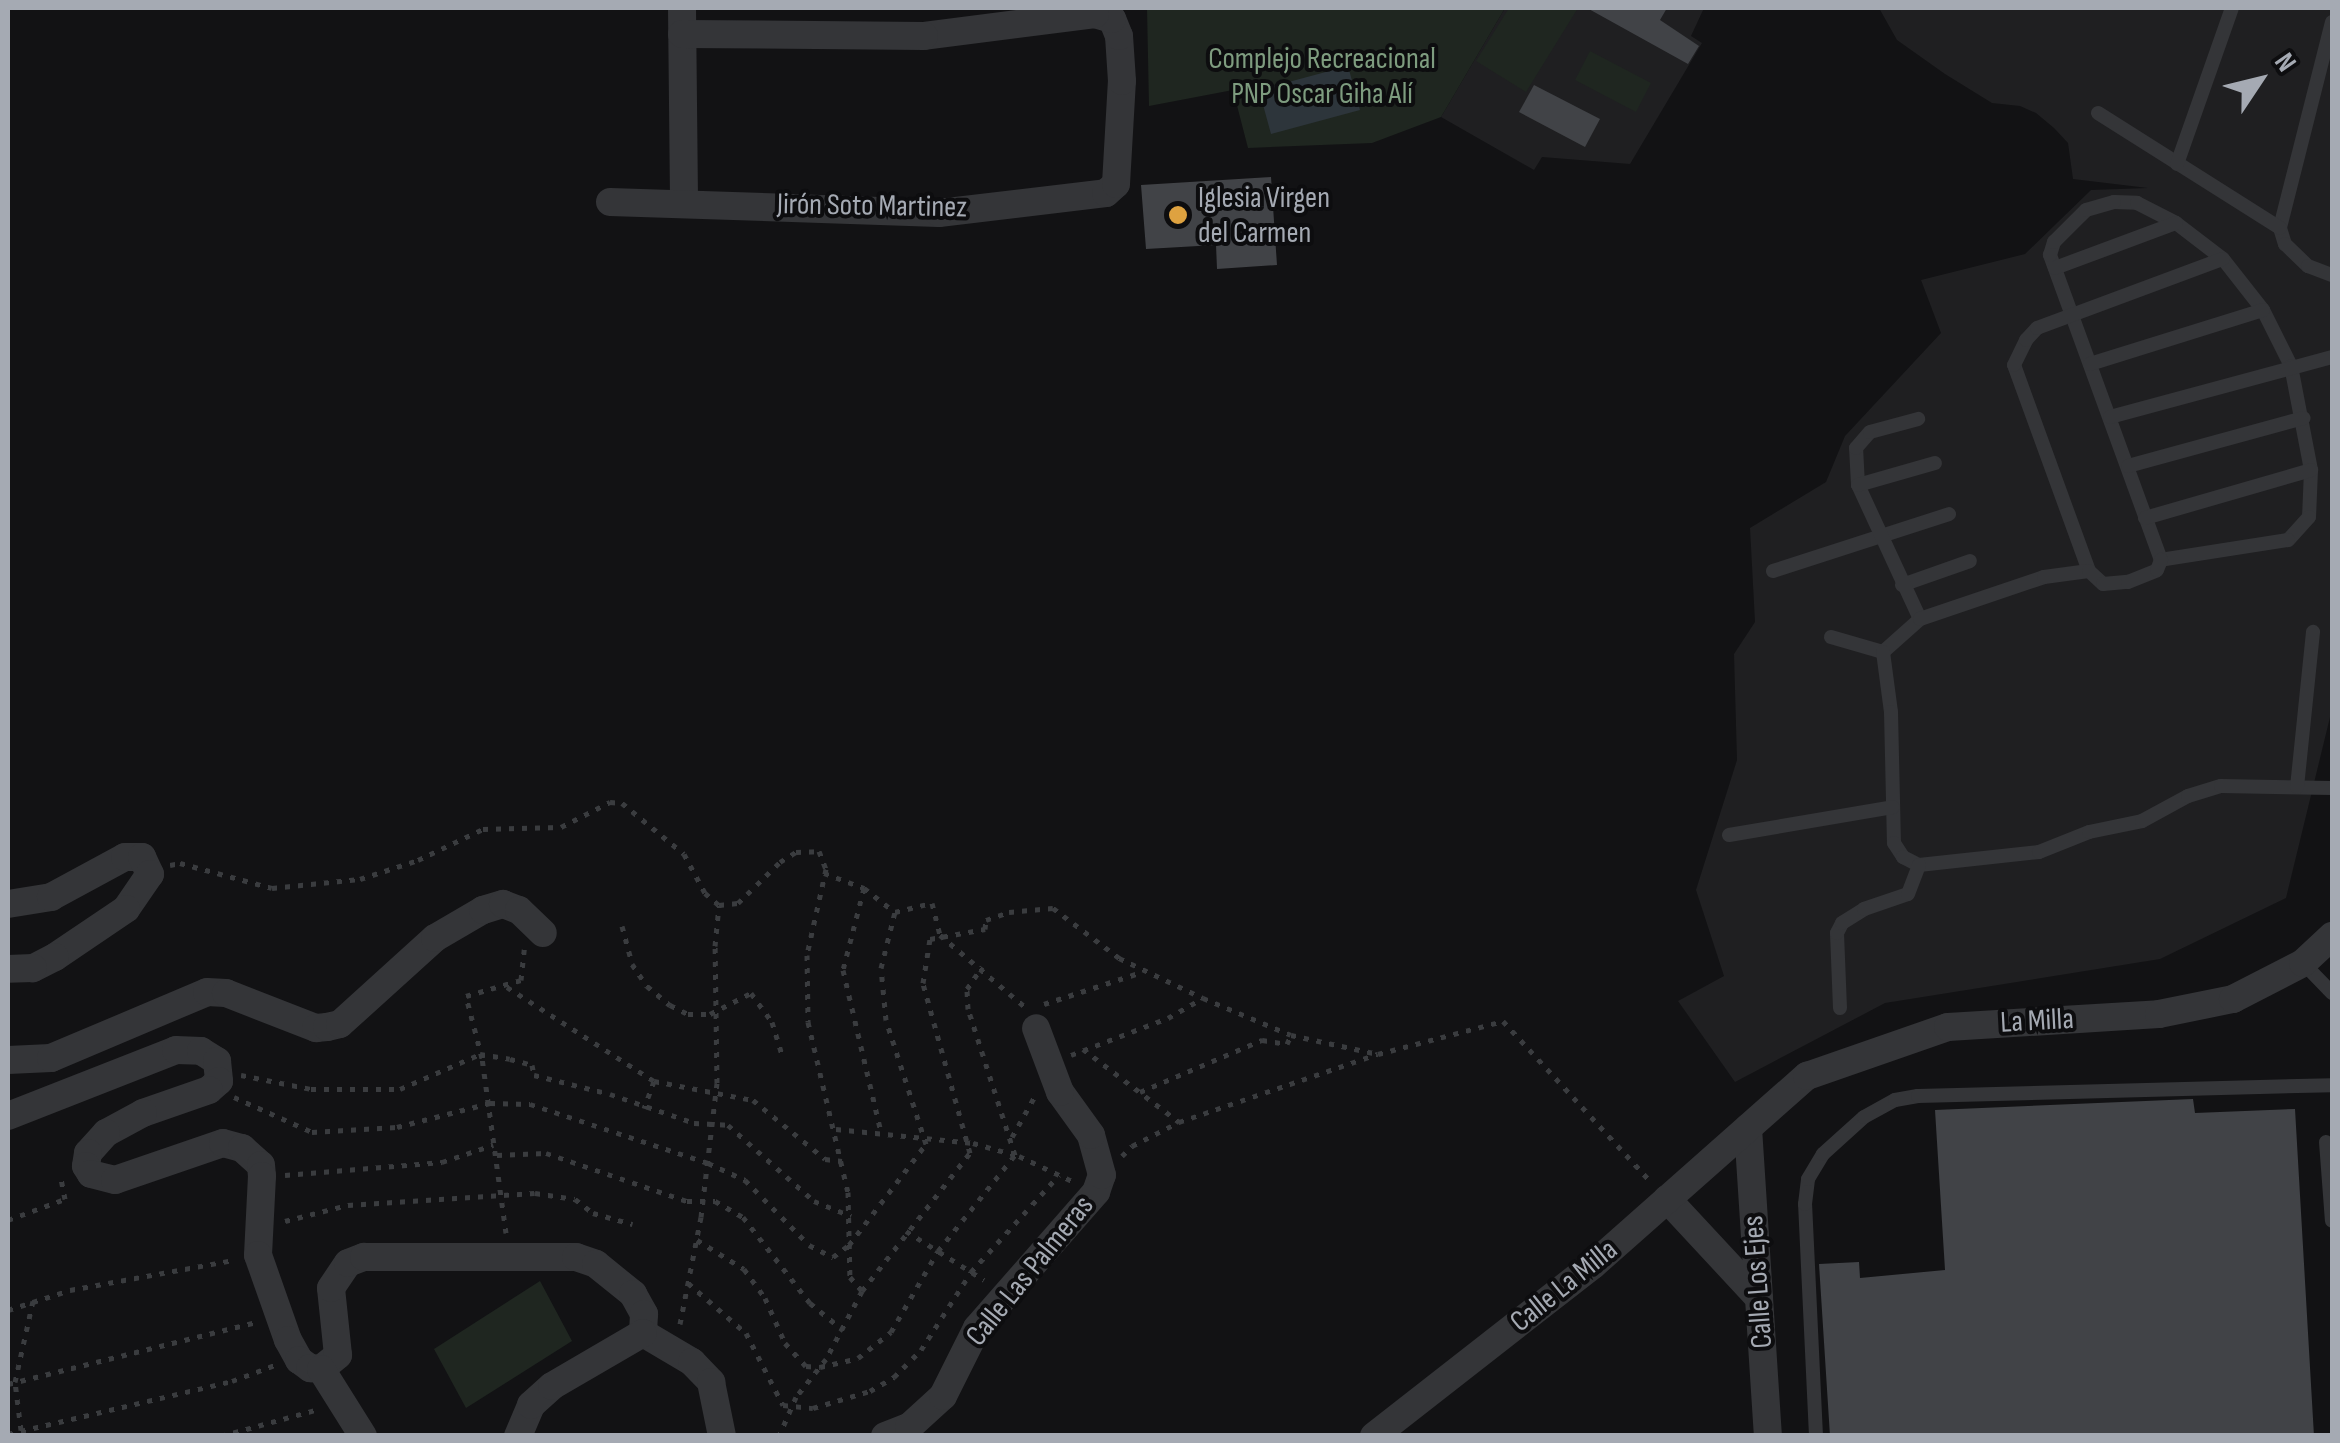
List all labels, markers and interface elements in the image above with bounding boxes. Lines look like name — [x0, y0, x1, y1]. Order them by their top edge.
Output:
north arrow — [2210, 30, 2310, 130]
park label: Complejo Recreacional PNP Oscar Giha Alí — [1208, 41, 1436, 112]
text: N — [2267, 47, 2303, 78]
place label: Iglesia Virgen del Carmen — [1198, 180, 1330, 250]
street label: Jirón Soto Martinez — [777, 186, 967, 226]
marker: Iglesia Virgen del Carmen — [1167, 204, 1189, 226]
street label: La Milla — [1999, 1001, 2075, 1041]
street label: Calle Las Palmeras — [958, 1189, 1102, 1353]
street label: Calle Los Ejes — [1735, 1214, 1781, 1350]
street label: Calle La Milla — [1503, 1232, 1625, 1340]

